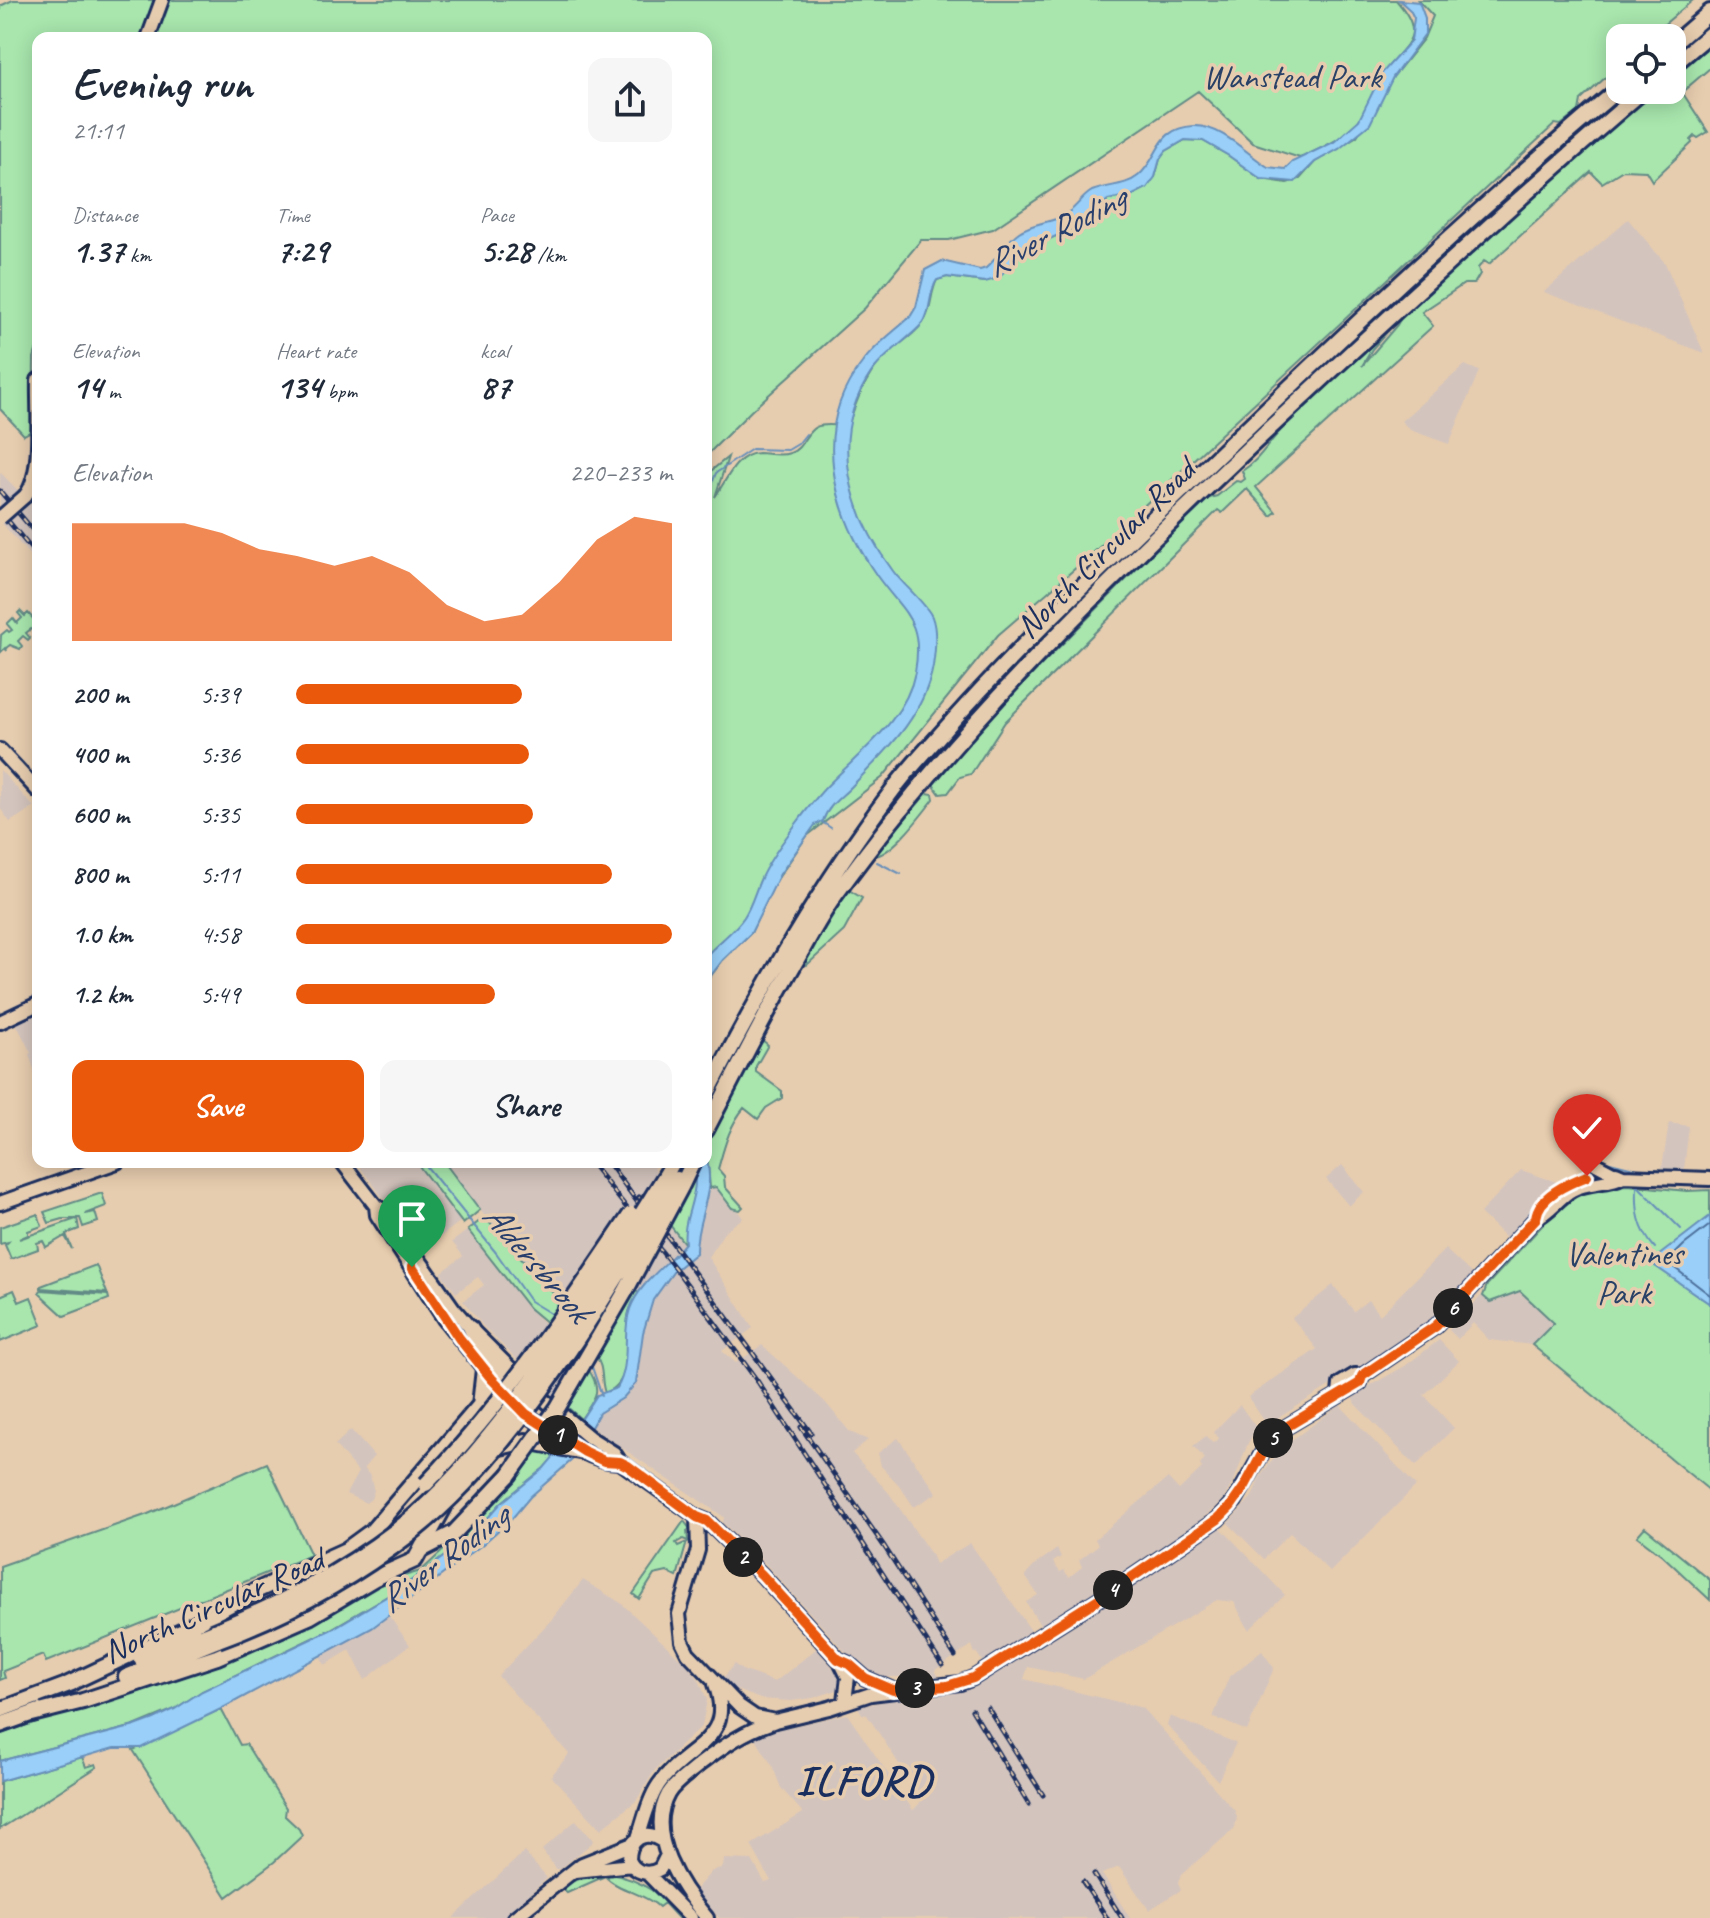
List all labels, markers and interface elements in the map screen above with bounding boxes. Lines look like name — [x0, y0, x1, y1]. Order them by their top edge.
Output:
map controls — [1606, 24, 1686, 104]
button: locate — [1606, 24, 1686, 104]
park label: Wanstead Park — [1203, 55, 1384, 98]
text: Evening run — [72, 56, 252, 111]
button: share — [588, 58, 672, 142]
text: 21:11 — [72, 114, 124, 147]
water label: River Roding — [977, 173, 1138, 287]
text: Distance — [72, 201, 138, 229]
text: Time — [276, 201, 310, 229]
text: Pace — [480, 201, 514, 229]
text: 1.37 — [72, 229, 125, 272]
text: 7:29 — [276, 229, 328, 272]
text: 5:28 — [480, 229, 532, 272]
text: km — [125, 241, 151, 269]
text: /km — [532, 241, 566, 269]
text: Elevation — [72, 337, 140, 365]
text: Heart rate — [276, 337, 356, 365]
text: kcal — [480, 337, 509, 365]
text: 14 — [72, 365, 103, 408]
text: 134 — [276, 365, 322, 408]
text: 87 — [480, 365, 510, 408]
text: m — [103, 377, 120, 405]
text: bpm — [322, 377, 357, 405]
street label: North Circular Road — [1006, 445, 1208, 647]
text: Elevation — [72, 456, 152, 489]
text: 220–233 m — [569, 456, 672, 489]
text: 200 m — [72, 678, 128, 711]
text: 5:39 — [200, 678, 240, 711]
text: 400 m — [72, 738, 128, 771]
text: 5:36 — [200, 738, 240, 771]
text: 600 m — [72, 798, 129, 831]
text: 5:35 — [200, 798, 240, 831]
text: 800 m — [72, 858, 128, 891]
text: 5:11 — [200, 858, 240, 891]
text: 1.0 km — [72, 918, 132, 951]
text: 4:58 — [200, 918, 240, 951]
text: 1.2 km — [72, 978, 132, 1011]
text: 5:49 — [200, 978, 240, 1011]
button: Save — [72, 1060, 364, 1152]
button: Share — [380, 1060, 672, 1152]
pin — [1553, 1094, 1621, 1176]
icon: check — [1565, 1106, 1609, 1150]
pin — [378, 1185, 446, 1267]
water label: Aldersbrook — [473, 1193, 605, 1335]
icon: arrive — [390, 1197, 434, 1241]
park label: Valentines Park — [1565, 1232, 1685, 1314]
pin: 6 — [1433, 1288, 1473, 1328]
text: 6 — [1448, 1294, 1458, 1322]
pin: 1 — [538, 1415, 578, 1455]
pin: 5 — [1253, 1418, 1293, 1458]
text: 1 — [553, 1421, 563, 1449]
text: 5 — [1268, 1424, 1278, 1452]
water label: River Roding — [368, 1491, 522, 1622]
street label: North Circular Road — [96, 1535, 335, 1673]
pin: 2 — [723, 1537, 763, 1577]
text: 2 — [738, 1543, 748, 1571]
pin: 4 — [1093, 1570, 1133, 1610]
text: 4 — [1108, 1576, 1118, 1604]
pin: 3 — [895, 1668, 935, 1708]
text: 3 — [910, 1674, 920, 1702]
district label: ILFORD — [796, 1754, 935, 1807]

